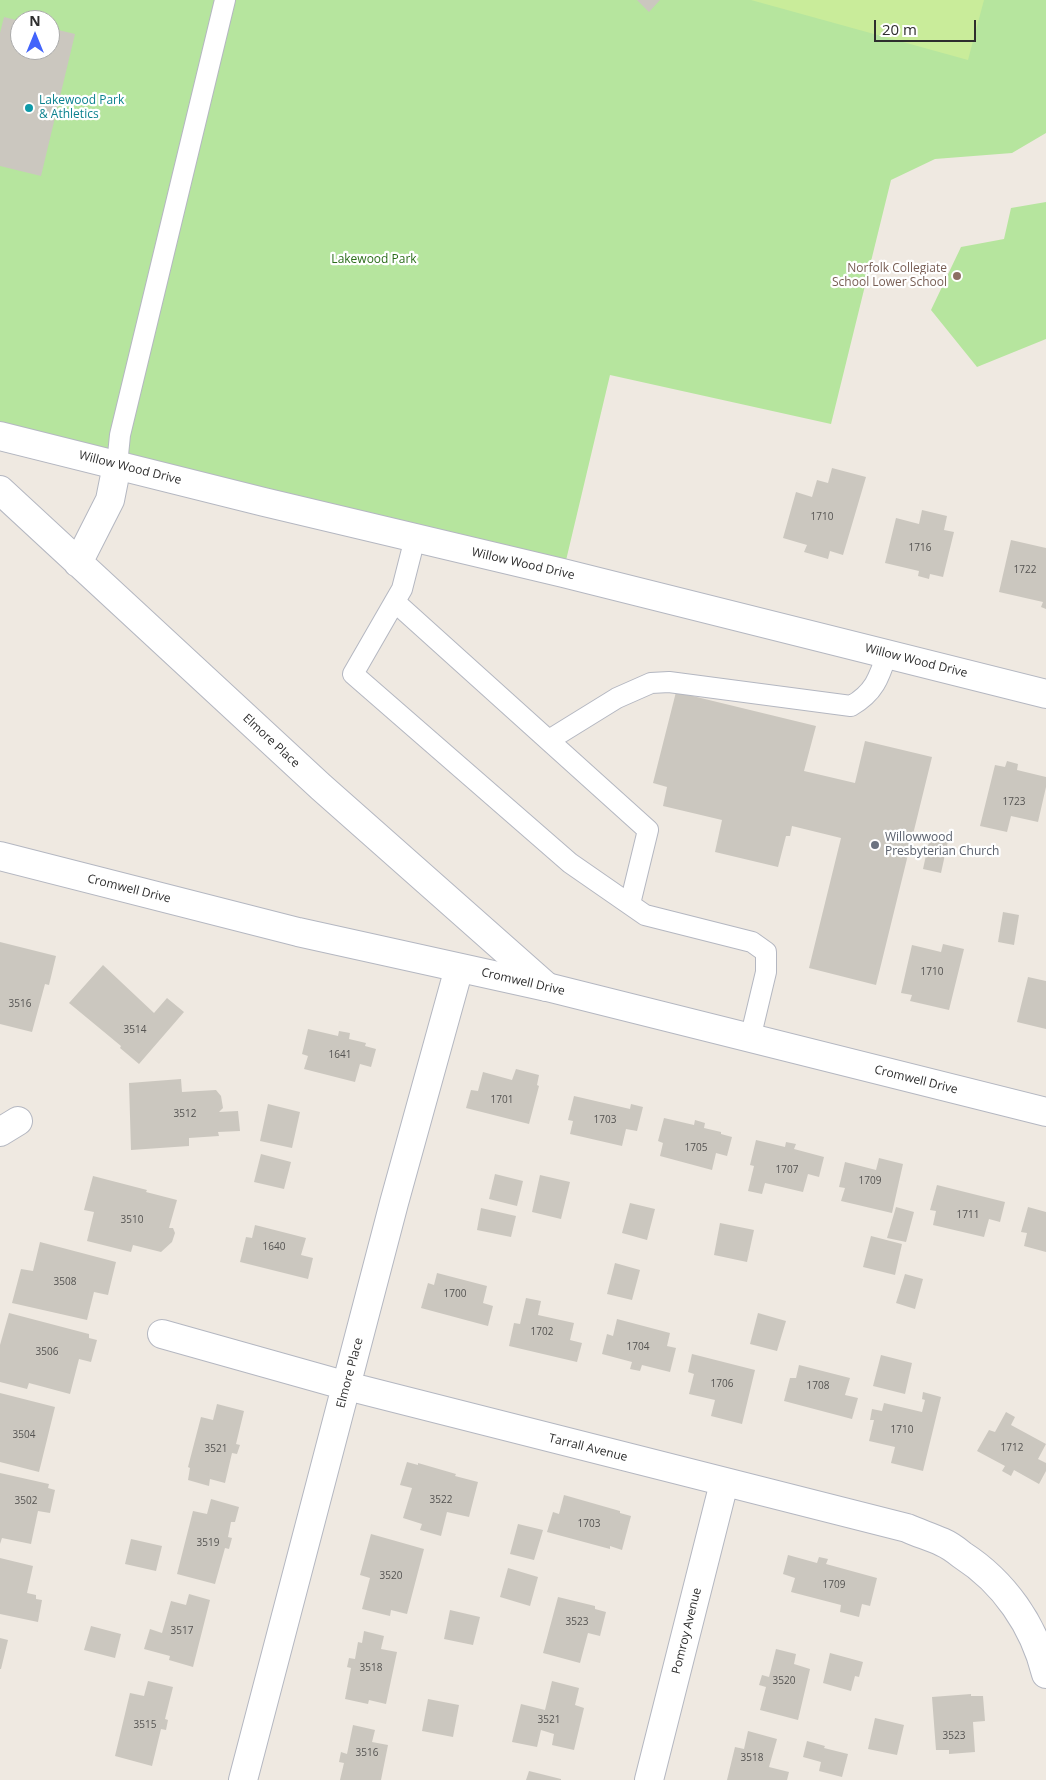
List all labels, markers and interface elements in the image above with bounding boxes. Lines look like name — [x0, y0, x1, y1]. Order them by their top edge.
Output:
north arrow — [10, 10, 60, 60]
scale bar — [876, 10, 978, 42]
text: N — [29, 11, 41, 30]
text: 20 m — [882, 19, 917, 39]
place label: Lakewood Park & Athletics — [39, 94, 124, 122]
marker: Lakewood Park & Athletics — [23, 102, 35, 114]
park label: Lakewood Park — [331, 253, 417, 267]
place label: Norfolk Collegiate School Lower School — [832, 262, 947, 290]
marker: Norfolk Collegiate School Lower School — [951, 270, 963, 282]
street label: Willow Wood Drive — [77, 448, 183, 488]
house number: 1710 — [811, 511, 833, 523]
house number: 1716 — [909, 542, 931, 554]
street label: Willow Wood Drive — [470, 545, 576, 583]
house number: 1722 — [1014, 564, 1036, 576]
street label: Willow Wood Drive — [863, 641, 969, 681]
street label: Elmore Place — [240, 711, 302, 771]
house number: 1723 — [1003, 796, 1025, 808]
place label: Willowwood Presbyterian Church — [885, 831, 999, 859]
marker: Willowwood Presbyterian Church — [869, 839, 881, 851]
street label: Cromwell Drive — [86, 872, 172, 906]
street label: Cromwell Drive — [480, 965, 566, 999]
house number: 1710 — [921, 966, 943, 978]
house number: 3516 — [9, 998, 31, 1010]
house number: 3514 — [124, 1024, 146, 1036]
house number: 1641 — [329, 1049, 351, 1061]
street label: Cromwell Drive — [873, 1063, 959, 1097]
house number: 1701 — [491, 1094, 513, 1106]
house number: 3512 — [174, 1108, 196, 1120]
house number: 1703 — [594, 1114, 616, 1126]
house number: 1705 — [685, 1142, 707, 1154]
house number: 1707 — [776, 1164, 798, 1176]
house number: 1709 — [859, 1175, 881, 1187]
house number: 1711 — [957, 1209, 979, 1221]
house number: 3510 — [121, 1214, 143, 1226]
house number: 1640 — [263, 1241, 285, 1253]
house number: 3508 — [54, 1276, 76, 1288]
house number: 1700 — [444, 1288, 466, 1300]
house number: 1702 — [531, 1326, 553, 1338]
street label: Elmore Place — [334, 1336, 366, 1410]
house number: 1704 — [627, 1341, 649, 1353]
house number: 3506 — [36, 1346, 58, 1358]
house number: 1706 — [711, 1378, 733, 1390]
house number: 1708 — [807, 1380, 829, 1392]
house number: 1710 — [891, 1424, 913, 1436]
house number: 3504 — [13, 1429, 35, 1441]
street label: Tarrall Avenue — [547, 1431, 629, 1465]
house number: 1712 — [1001, 1442, 1023, 1454]
house number: 3521 — [205, 1443, 227, 1455]
house number: 3522 — [430, 1494, 452, 1506]
house number: 3502 — [15, 1495, 37, 1507]
house number: 1703 — [578, 1518, 600, 1530]
house number: 3519 — [197, 1537, 219, 1549]
house number: 3520 — [380, 1570, 402, 1582]
house number: 1709 — [823, 1579, 845, 1591]
street label: Pomroy Avenue — [669, 1586, 705, 1676]
house number: 3523 — [566, 1616, 588, 1628]
house number: 3517 — [171, 1625, 193, 1637]
house number: 3518 — [360, 1662, 382, 1674]
house number: 3520 — [773, 1675, 795, 1687]
house number: 3521 — [538, 1714, 560, 1726]
house number: 3515 — [134, 1719, 156, 1731]
house number: 3523 — [943, 1730, 965, 1742]
house number: 3516 — [356, 1747, 378, 1759]
house number: 3518 — [741, 1752, 763, 1764]

